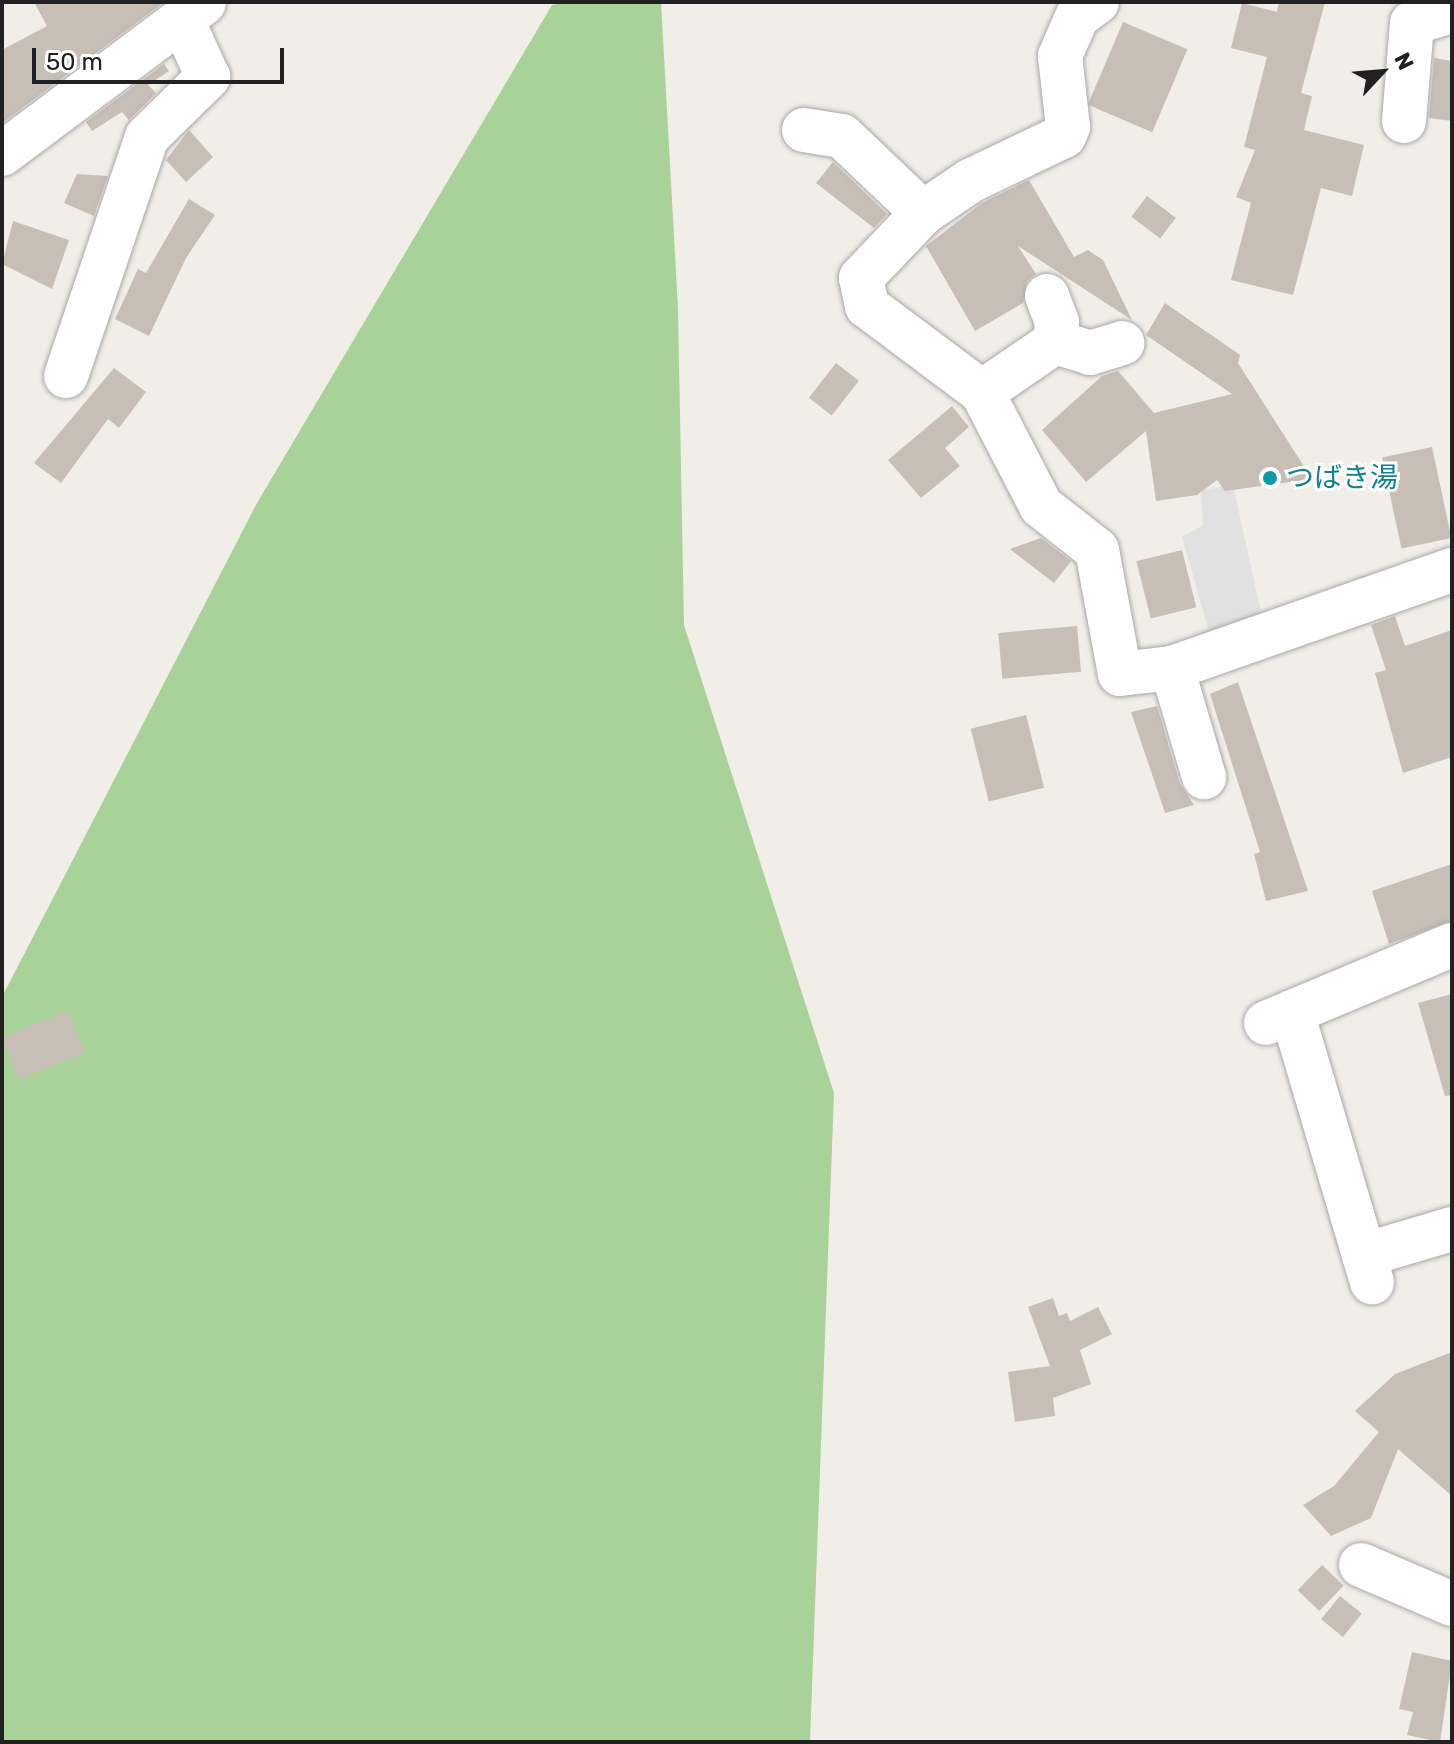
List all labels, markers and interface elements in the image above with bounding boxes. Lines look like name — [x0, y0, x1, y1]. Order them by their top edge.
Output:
scale bar — [36, 32, 288, 82]
north arrow — [1342, 32, 1422, 112]
text: 50 m — [46, 48, 103, 76]
text: N — [1388, 48, 1420, 74]
place label: つばき湯 — [1286, 461, 1398, 495]
marker: つばき湯 — [1261, 469, 1279, 487]

